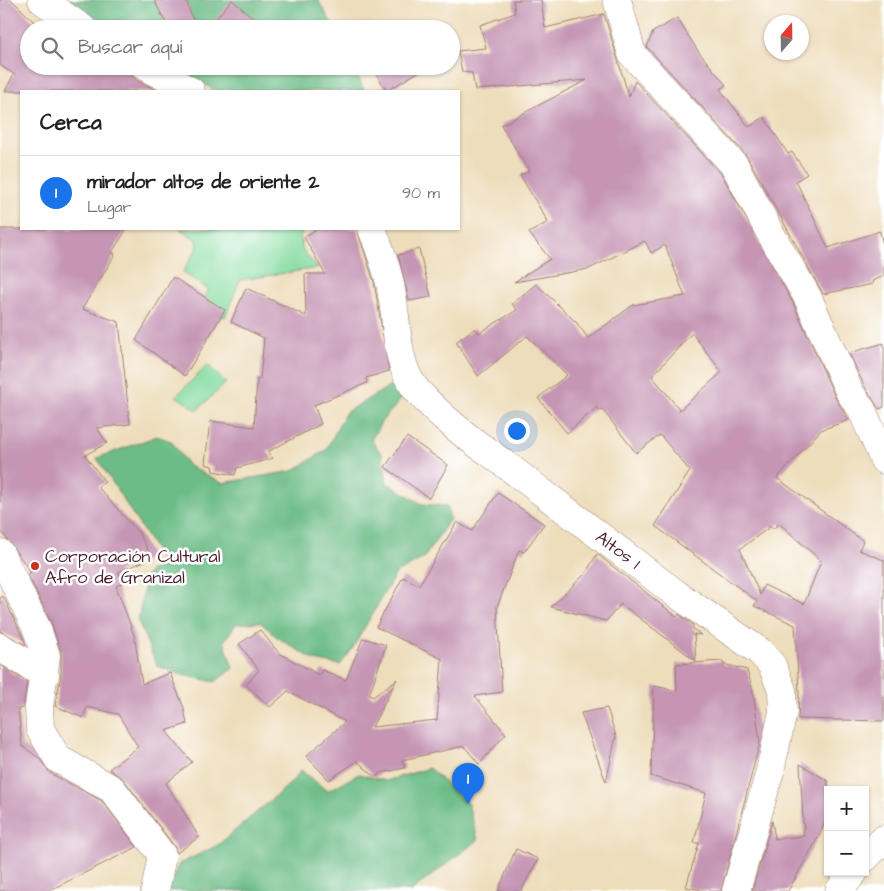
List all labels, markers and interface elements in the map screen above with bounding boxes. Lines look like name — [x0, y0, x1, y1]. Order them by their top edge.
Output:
north arrow — [764, 15, 809, 60]
search box — [20, 20, 460, 75]
icon: search — [38, 34, 66, 62]
text: Buscar aquí — [78, 34, 182, 61]
text: Cerca — [40, 108, 102, 137]
text: mirador altos de oriente 2 — [87, 169, 319, 196]
text: 1 — [55, 182, 57, 204]
text: 90 m — [402, 182, 440, 204]
text: Lugar — [87, 196, 131, 218]
your location — [504, 418, 530, 444]
street label: Altos 1 — [590, 525, 646, 575]
place label: Corporación Cultural Afro de Granizal — [45, 544, 221, 590]
marker: Corporación Cultural Afro de Granizal — [29, 560, 41, 572]
pin: 1 — [452, 763, 484, 804]
map controls — [824, 786, 869, 876]
button: + — [824, 786, 869, 831]
button: − — [824, 831, 869, 876]

